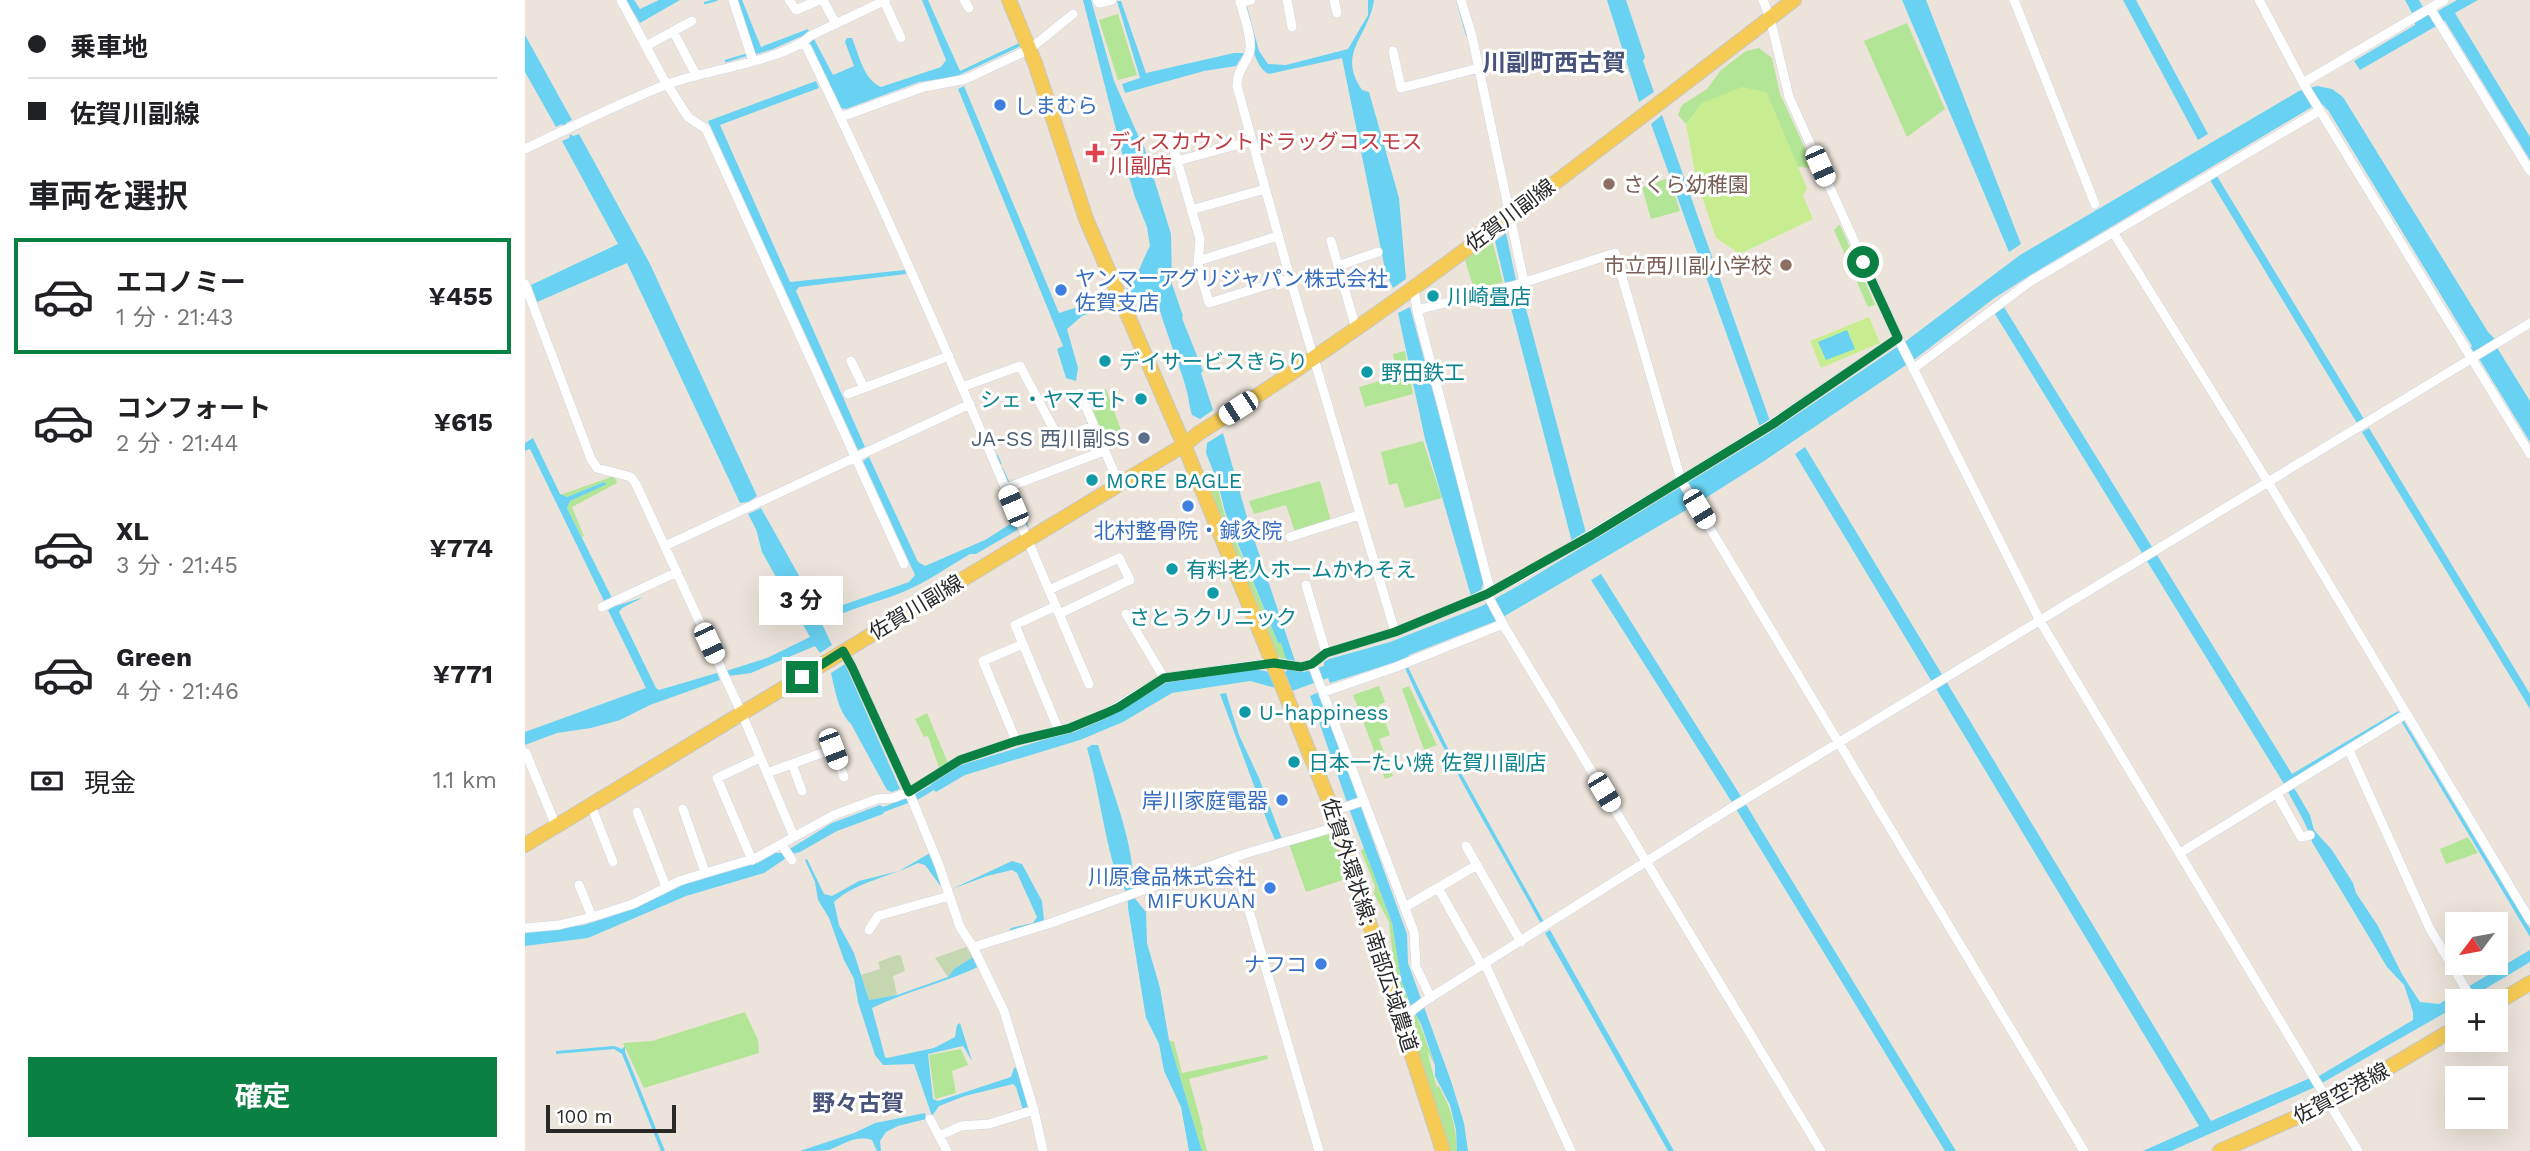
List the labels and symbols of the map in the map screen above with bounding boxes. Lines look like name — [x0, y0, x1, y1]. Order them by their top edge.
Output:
district label: 川副町西古賀 — [1482, 49, 1626, 77]
place label: しまむら — [1014, 93, 1098, 118]
marker: しまむら — [992, 97, 1008, 113]
place label: ディスカウントドラッグコスモス 川副店 — [1109, 129, 1423, 178]
car — [1802, 143, 1839, 189]
marker: ディスカウントドラッグコスモス 川副店 — [1087, 145, 1103, 161]
place label: さくら幼稚園 — [1623, 172, 1749, 197]
street label: 佐賀川副線 — [1461, 173, 1559, 257]
marker: さくら幼稚園 — [1601, 176, 1617, 192]
route start — [1847, 246, 1879, 278]
place label: 市立西川副小学校 — [1604, 253, 1772, 278]
marker: 市立西川副小学校 — [1778, 257, 1794, 273]
place label: ヤンマーアグリジャパン株式会社 佐賀支店 — [1075, 266, 1388, 315]
marker: ヤンマーアグリジャパン株式会社 佐賀支店 — [1053, 282, 1069, 298]
place label: 川崎畳店 — [1447, 284, 1531, 309]
marker: 川崎畳店 — [1425, 288, 1441, 304]
place label: デイサービスきらり — [1119, 349, 1308, 374]
marker: デイサービスきらり — [1097, 353, 1113, 369]
place label: 野田鉄工 — [1381, 360, 1465, 385]
marker: 野田鉄工 — [1359, 364, 1375, 380]
place label: シェ・ヤマモト — [980, 387, 1127, 412]
car — [1215, 388, 1262, 428]
marker: シェ・ヤマモト — [1133, 391, 1149, 407]
place label: JA-SS 西川副SS — [971, 426, 1130, 451]
marker: JA-SS 西川副SS — [1136, 430, 1152, 446]
place label: MORE BAGLE — [1106, 468, 1242, 493]
marker: MORE BAGLE — [1084, 472, 1100, 488]
car — [996, 483, 1031, 529]
car — [1680, 486, 1719, 532]
marker: 北村整骨院・鍼灸院 — [1180, 498, 1196, 514]
place label: 北村整骨院・鍼灸院 — [1094, 518, 1283, 543]
place label: 有料老人ホームかわそえ — [1186, 557, 1416, 582]
marker: 有料老人ホームかわそえ — [1164, 561, 1180, 577]
street label: 佐賀川副線 — [865, 569, 967, 645]
callout: 3 分 — [760, 576, 844, 624]
marker: さとうクリニック — [1205, 585, 1221, 601]
place label: さとうクリニック — [1129, 605, 1297, 630]
car — [691, 620, 728, 666]
route end — [786, 661, 818, 693]
place label: U-happiness — [1259, 700, 1389, 725]
marker: U-happiness — [1237, 704, 1253, 720]
car — [816, 726, 851, 772]
place label: 日本一たい焼 佐賀川副店 — [1308, 750, 1546, 775]
marker: 日本一たい焼 佐賀川副店 — [1286, 754, 1302, 770]
car — [1585, 769, 1624, 815]
place label: 岸川家庭電器 — [1142, 788, 1268, 813]
marker: 岸川家庭電器 — [1274, 792, 1290, 808]
street label: 佐賀外環状線; 南部広域農道 — [1317, 795, 1423, 1055]
place label: 川原食品株式会社 MIFUKUAN — [1088, 864, 1256, 913]
marker: 川原食品株式会社 MIFUKUAN — [1262, 880, 1278, 896]
north arrow — [2445, 912, 2508, 975]
place label: ナフコ — [1244, 952, 1307, 977]
marker: ナフコ — [1313, 956, 1329, 972]
street label: 佐賀空港線 — [2289, 1057, 2393, 1129]
district label: 野々古賀 — [812, 1090, 904, 1117]
scale bar — [546, 1102, 675, 1134]

